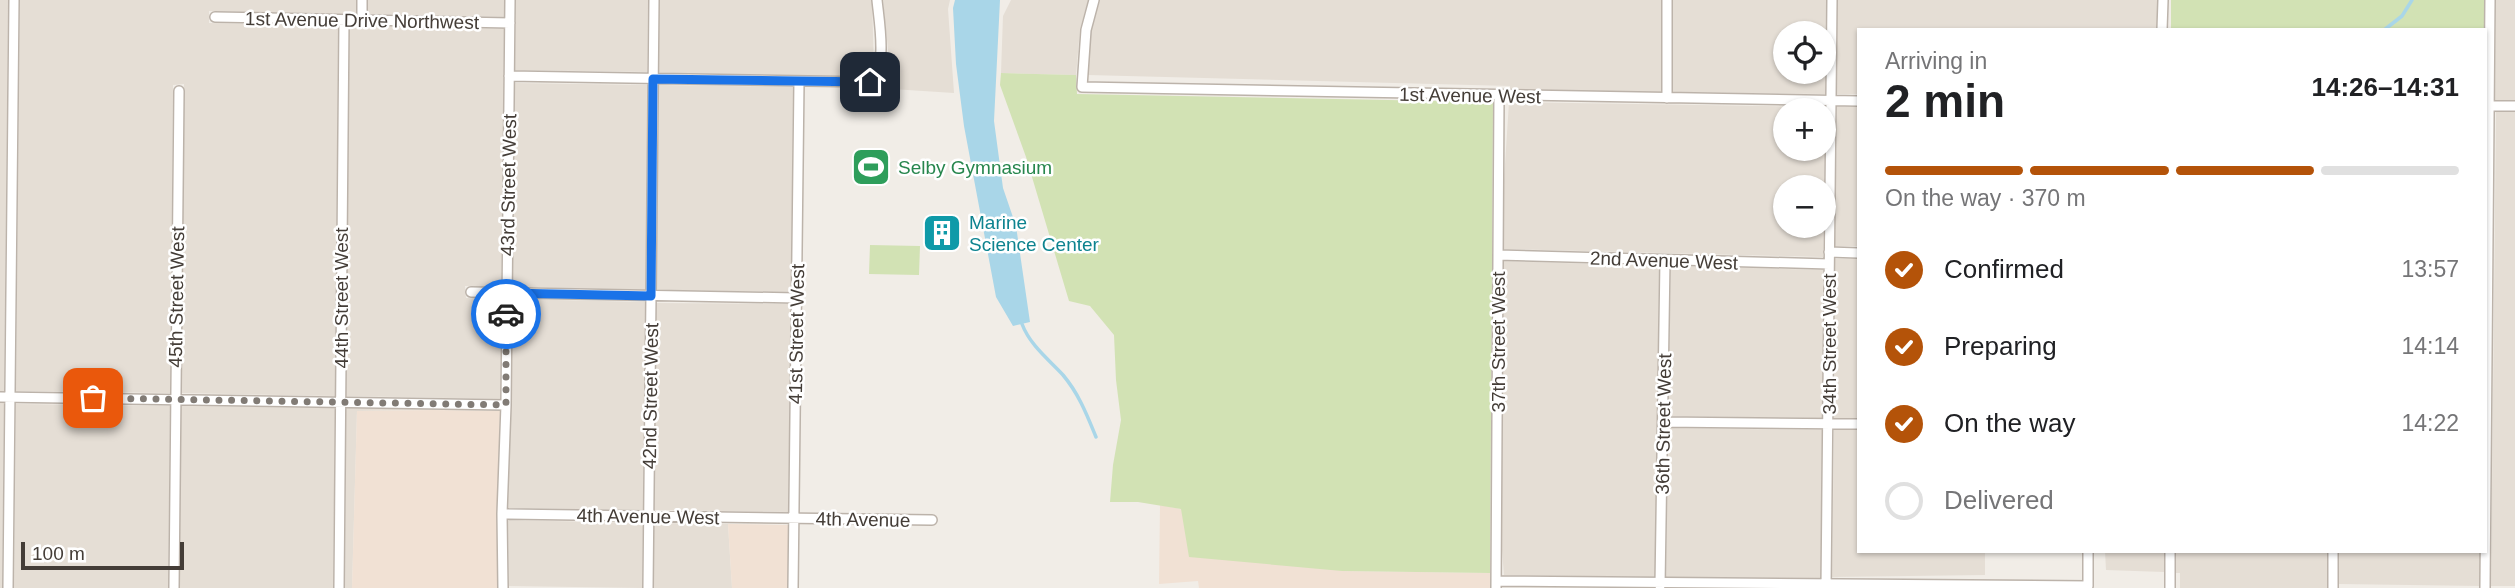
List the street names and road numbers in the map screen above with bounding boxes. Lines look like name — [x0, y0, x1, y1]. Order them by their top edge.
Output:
street label: 1st Avenue Drive Northwest — [245, 8, 480, 33]
street label: 1st Avenue West — [1399, 84, 1542, 107]
street label: 43rd Street West — [497, 113, 520, 256]
street label: 45th Street West — [165, 226, 188, 368]
street label: 44th Street West — [331, 227, 352, 369]
street label: 2nd Avenue West — [1590, 247, 1739, 274]
street label: 41st Street West — [785, 263, 808, 404]
street label: 37th Street West — [1488, 271, 1509, 413]
street label: 34th Street West — [1819, 273, 1840, 415]
street label: 42nd Street West — [639, 322, 662, 469]
street label: 36th Street West — [1652, 353, 1675, 495]
street label: 4th Avenue West — [576, 505, 720, 528]
street label: 4th Avenue — [815, 508, 911, 531]

